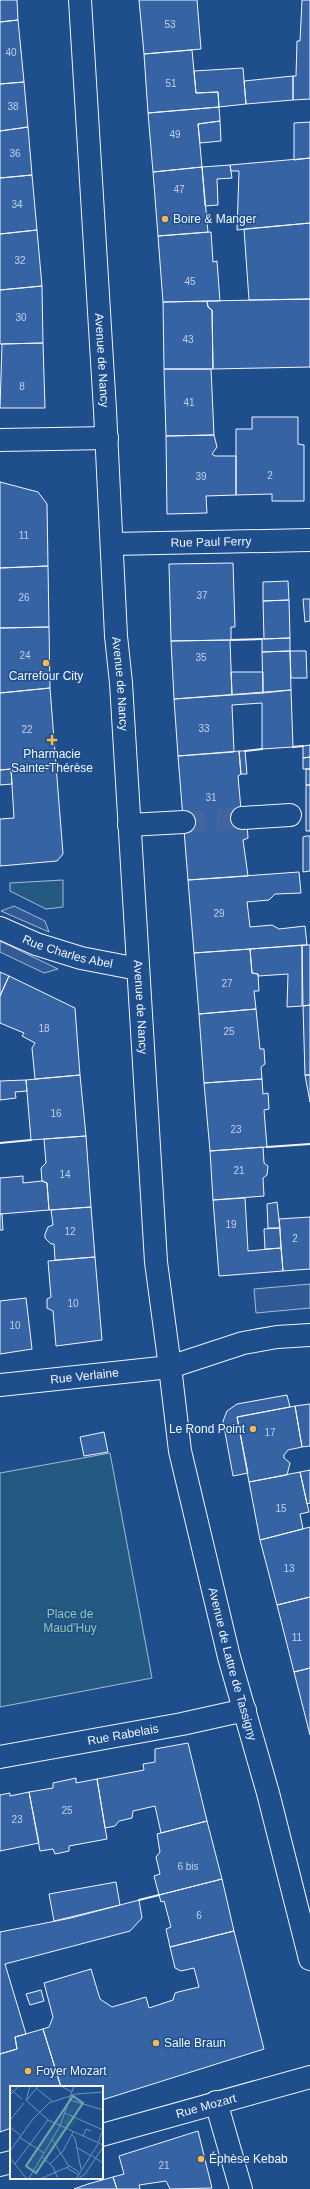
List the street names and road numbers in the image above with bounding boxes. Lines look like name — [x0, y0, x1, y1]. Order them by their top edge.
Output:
street label: Avenue de Nancy — [92, 313, 112, 408]
street label: Rue Paul Ferry — [170, 534, 252, 550]
street label: Avenue de Nancy — [109, 636, 131, 731]
street label: Rue Charles Abel — [20, 932, 114, 971]
street label: Avenue de Nancy — [131, 959, 150, 1055]
street label: Rue Verlaine — [50, 1365, 120, 1387]
street label: Avenue de Lattre de Tassigny — [206, 1586, 260, 1742]
street label: Rue Rabelais — [86, 1721, 160, 1748]
street label: Rue Mozart — [174, 2091, 238, 2121]

